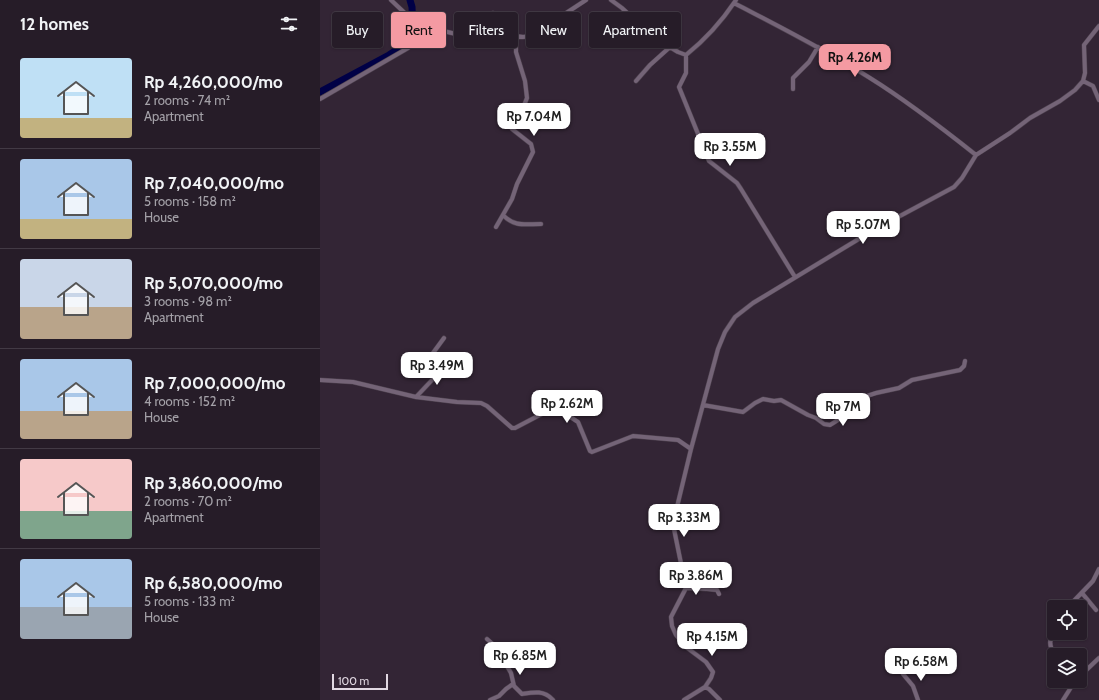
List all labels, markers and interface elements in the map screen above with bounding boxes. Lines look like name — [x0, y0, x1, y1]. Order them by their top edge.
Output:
chip: Buy — [332, 12, 383, 48]
chip: Rent — [391, 12, 446, 48]
chip: Filters — [454, 12, 518, 48]
chip: New — [526, 12, 581, 48]
chip: Apartment — [589, 12, 681, 48]
icon: filters — [278, 13, 300, 35]
text: 12 homes — [20, 14, 89, 34]
pin: Rp 4.26M — [814, 44, 896, 78]
text: Rp 4.26M — [828, 49, 882, 65]
text: Rp 4,260,000/mo — [144, 72, 283, 92]
icon: home — [52, 74, 100, 122]
text: 2 rooms · 74 m² — [144, 92, 230, 108]
pin: Rp 7.04M — [493, 103, 575, 137]
text: Apartment — [144, 108, 204, 124]
text: Rp 7.04M — [506, 108, 562, 124]
pin: Rp 3.55M — [689, 133, 771, 167]
text: Rp 3.55M — [703, 138, 757, 154]
text: Rp 7,040,000/mo — [144, 173, 284, 193]
icon: home — [52, 175, 100, 223]
text: 5 rooms · 158 m² — [144, 193, 236, 209]
text: House — [144, 209, 179, 225]
pin: Rp 5.07M — [822, 211, 904, 245]
text: Rp 5.07M — [836, 216, 890, 232]
text: Rp 5,070,000/mo — [144, 273, 283, 293]
icon: home — [52, 275, 100, 323]
text: 3 rooms · 98 m² — [144, 293, 232, 309]
text: Apartment — [144, 309, 204, 325]
pin: Rp 3.49M — [396, 352, 478, 386]
text: Rp 3.49M — [410, 357, 464, 373]
text: Rp 7,000,000/mo — [144, 373, 285, 393]
icon: home — [52, 375, 100, 423]
pin: Rp 2.62M — [526, 390, 608, 424]
text: 4 rooms · 152 m² — [144, 393, 235, 409]
pin: Rp 7M — [815, 393, 871, 427]
text: Rp 2.62M — [540, 395, 594, 411]
text: Rp 7M — [825, 398, 861, 414]
text: House — [144, 409, 179, 425]
text: Rp 3,860,000/mo — [144, 473, 283, 493]
icon: home — [52, 475, 100, 523]
text: 2 rooms · 70 m² — [144, 493, 232, 509]
pin: Rp 3.33M — [643, 504, 725, 538]
text: Apartment — [144, 509, 204, 525]
text: Rp 3.33M — [657, 509, 711, 525]
pin: Rp 3.86M — [655, 562, 737, 596]
text: Rp 3.86M — [669, 567, 723, 583]
text: Rp 6,580,000/mo — [144, 573, 282, 593]
icon: home — [52, 575, 100, 623]
text: 5 rooms · 133 m² — [144, 593, 235, 609]
map controls — [1047, 600, 1087, 688]
button: locate — [1047, 600, 1087, 640]
text: House — [144, 609, 179, 625]
pin: Rp 4.15M — [671, 623, 753, 657]
text: Rp 4.15M — [686, 628, 738, 644]
pin: Rp 6.85M — [479, 642, 561, 676]
text: Rp 6.85M — [493, 647, 547, 663]
pin: Rp 6.58M — [880, 648, 962, 682]
button: layers — [1047, 648, 1087, 688]
text: Rp 6.58M — [894, 653, 948, 669]
scale bar — [332, 672, 388, 691]
text: 100 m — [338, 674, 369, 688]

